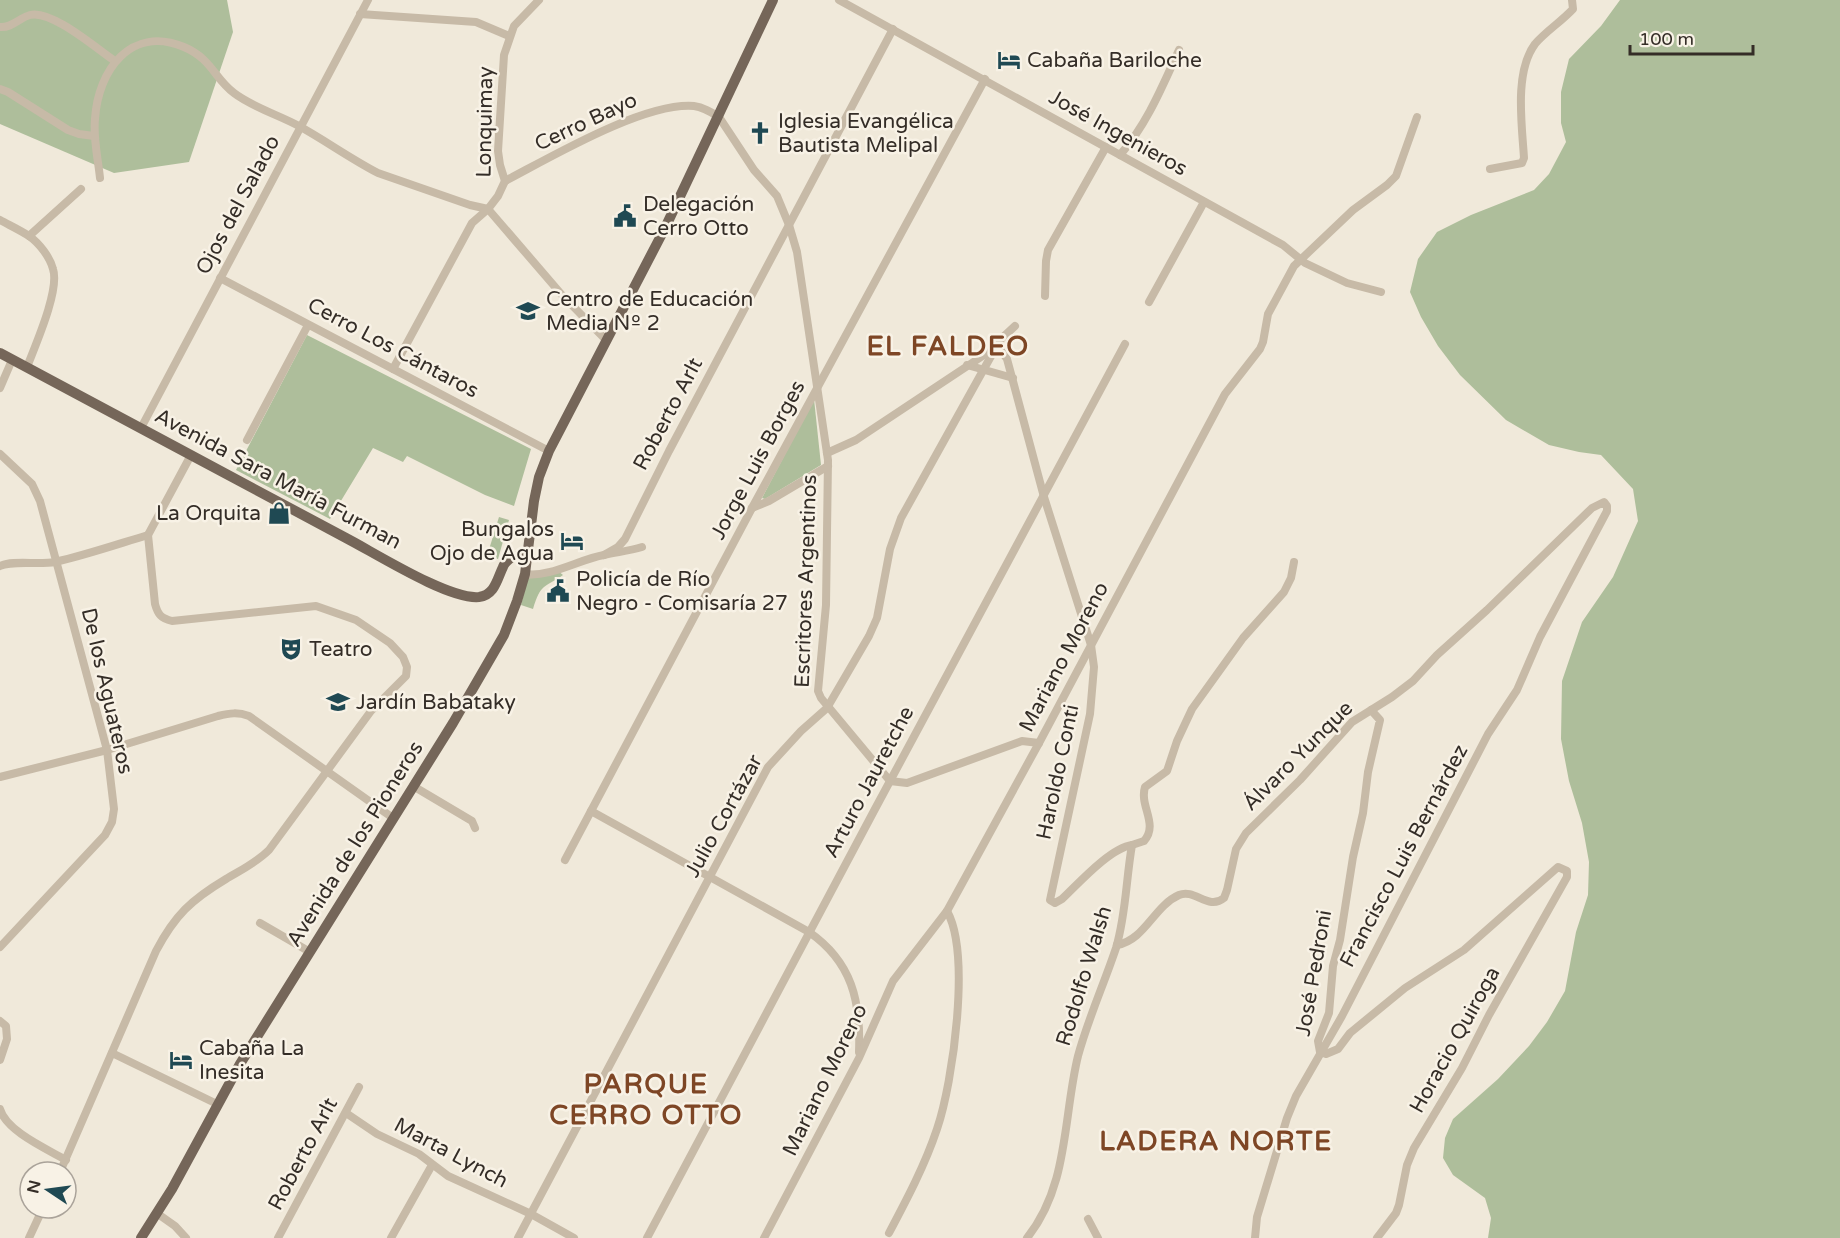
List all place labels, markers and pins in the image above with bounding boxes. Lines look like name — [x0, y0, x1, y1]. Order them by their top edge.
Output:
hotel icon: Cabaña Bariloche — [996, 47, 1022, 73]
place label: Cabaña Bariloche — [1027, 48, 1202, 73]
place label: Iglesia Evangélica Bautista Melipal — [778, 109, 954, 158]
church icon: Iglesia Evangélica Bautista Melipal — [747, 120, 773, 146]
place label: Delegación Cerro Otto — [643, 192, 754, 241]
public building icon: Delegación Cerro Otto — [612, 203, 638, 229]
place label: Centro de Educación Media Nº 2 — [546, 287, 753, 336]
school or university icon: Centro de Educación Media Nº 2 — [515, 298, 541, 324]
shop icon: La Orquita — [266, 500, 292, 526]
place label: La Orquita — [156, 501, 261, 526]
place label: Bungalos Ojo de Agua — [430, 517, 554, 566]
hotel icon: Bungalos Ojo de Agua — [559, 528, 585, 554]
place label: Policía de Río Negro - Comisaría 27 — [576, 567, 788, 616]
public building icon: Policía de Río Negro - Comisaría 27 — [545, 578, 571, 604]
theatre icon: Teatro — [278, 636, 304, 662]
place label: Teatro — [309, 637, 372, 662]
school or university icon: Jardín Babataky — [325, 689, 351, 715]
place label: Jardín Babataky — [356, 690, 516, 715]
place label: Cabaña La Inesita — [199, 1036, 304, 1085]
hotel icon: Cabaña La Inesita — [168, 1047, 194, 1073]

